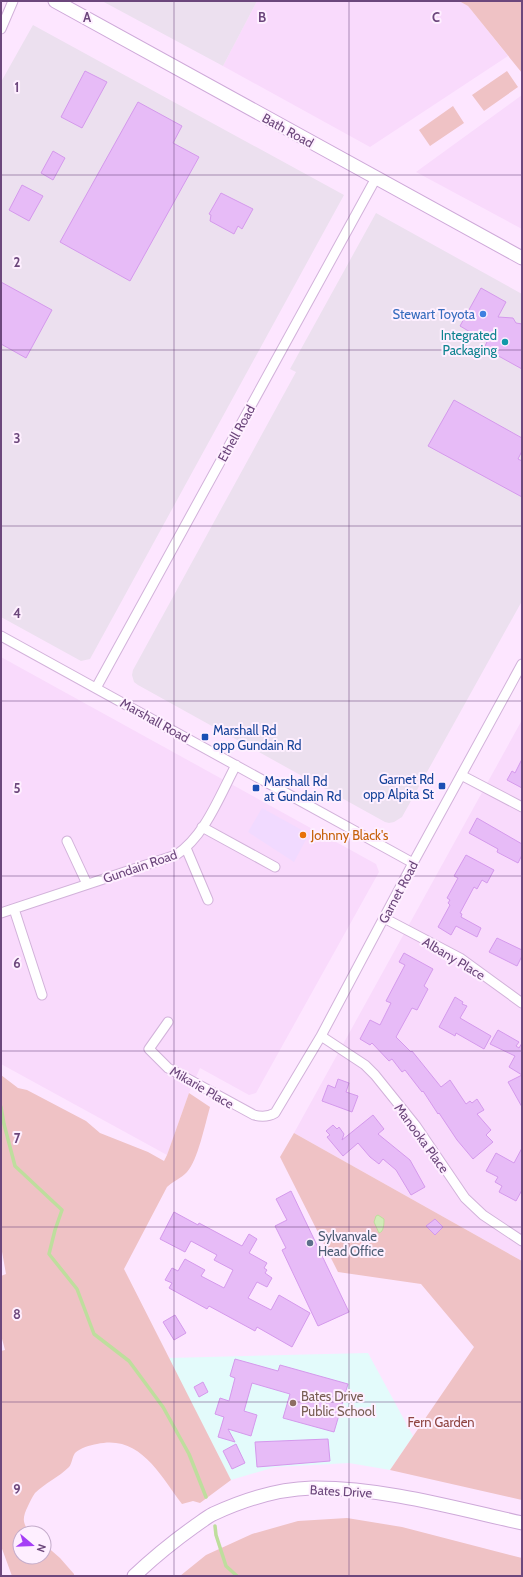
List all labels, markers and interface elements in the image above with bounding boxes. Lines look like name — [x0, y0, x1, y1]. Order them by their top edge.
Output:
text: A — [83, 9, 92, 25]
text: B — [258, 9, 266, 25]
text: C — [432, 9, 440, 25]
text: 1 — [15, 79, 19, 95]
street label: Bath Road — [259, 109, 317, 151]
text: 2 — [14, 254, 21, 270]
place label: Stewart Toyota — [393, 306, 476, 322]
marker: Stewart Toyota — [478, 309, 488, 319]
place label: Integrated Packaging — [441, 327, 498, 358]
marker: Integrated Packaging — [500, 337, 510, 347]
street label: Ethell Road — [214, 402, 258, 464]
text: 3 — [13, 430, 21, 446]
text: 4 — [13, 605, 21, 621]
street label: Marshall Road — [118, 694, 192, 746]
place label: Marshall Rd opp Gundain Rd — [213, 722, 302, 753]
marker: Marshall Rd opp Gundain Rd — [200, 732, 210, 742]
place label: Garnet Rd opp Alpita St — [363, 771, 435, 802]
place label: Marshall Rd at Gundain Rd — [264, 773, 341, 804]
text: 5 — [14, 780, 21, 796]
marker: Garnet Rd opp Alpita St — [437, 781, 447, 791]
marker: Marshall Rd at Gundain Rd — [251, 783, 261, 793]
place label: Johnny Black's — [310, 827, 389, 843]
marker: Johnny Black's — [298, 830, 308, 840]
street label: Gundain Road — [101, 846, 179, 886]
street label: Garnet Road — [375, 858, 421, 926]
street label: Albany Place — [420, 933, 488, 983]
text: 6 — [13, 955, 21, 971]
street label: Mikarie Place — [167, 1062, 237, 1112]
street label: Manooka Place — [391, 1100, 453, 1176]
text: 7 — [14, 1130, 21, 1146]
place label: Sylvanvale Head Office — [318, 1228, 384, 1259]
marker: Sylvanvale Head Office — [305, 1238, 315, 1248]
text: 8 — [13, 1306, 21, 1322]
place label: Bates Drive Public School — [301, 1388, 375, 1419]
marker: Bates Drive Public School — [288, 1398, 298, 1408]
park label: Fern Garden — [407, 1414, 475, 1430]
text: 9 — [13, 1481, 21, 1497]
street label: Bates Drive — [309, 1481, 373, 1501]
north arrow — [12, 1525, 52, 1565]
text: N — [34, 1542, 49, 1554]

